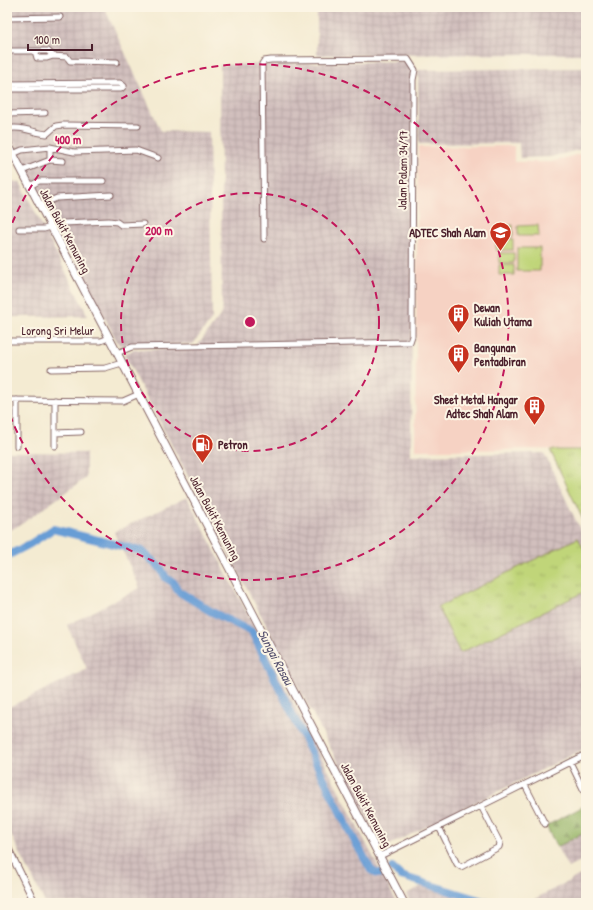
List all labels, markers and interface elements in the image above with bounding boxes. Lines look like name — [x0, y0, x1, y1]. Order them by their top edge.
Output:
scale bar — [28, 26, 92, 52]
text: 100 m — [34, 31, 60, 48]
street label: Jalan Palam 34/17 — [393, 130, 412, 210]
text: 400 m — [55, 131, 81, 148]
street label: Jalan Bukit Kemuning — [36, 185, 95, 276]
school or university icon: ADTEC Shah Alam — [488, 220, 514, 253]
text: 200 m — [145, 222, 173, 239]
place label: ADTEC Shah Alam — [409, 224, 486, 241]
place label: Dewan Kuliah Utama — [474, 299, 532, 330]
building icon: Dewan Kuliah Utama — [446, 302, 472, 335]
centre of rings — [243, 315, 257, 329]
street label: Lorong Sri Melur — [22, 322, 95, 339]
place label: Bangunan Pentadbiran — [474, 339, 526, 370]
building icon: Bangunan Pentadbiran — [446, 342, 472, 375]
place label: Sheet Metal Hangar Adtec Shah Alam — [434, 391, 518, 422]
building icon: Sheet Metal Hangar Adtec Shah Alam — [521, 394, 547, 427]
fuel station icon: Petron — [189, 432, 215, 465]
place label: Petron — [218, 436, 248, 453]
street label: Jalan Bukit Kemuning — [186, 472, 245, 563]
water label: Sungai Rasau — [253, 626, 299, 690]
street label: Jalan Bukit Kemuning — [337, 759, 396, 850]

